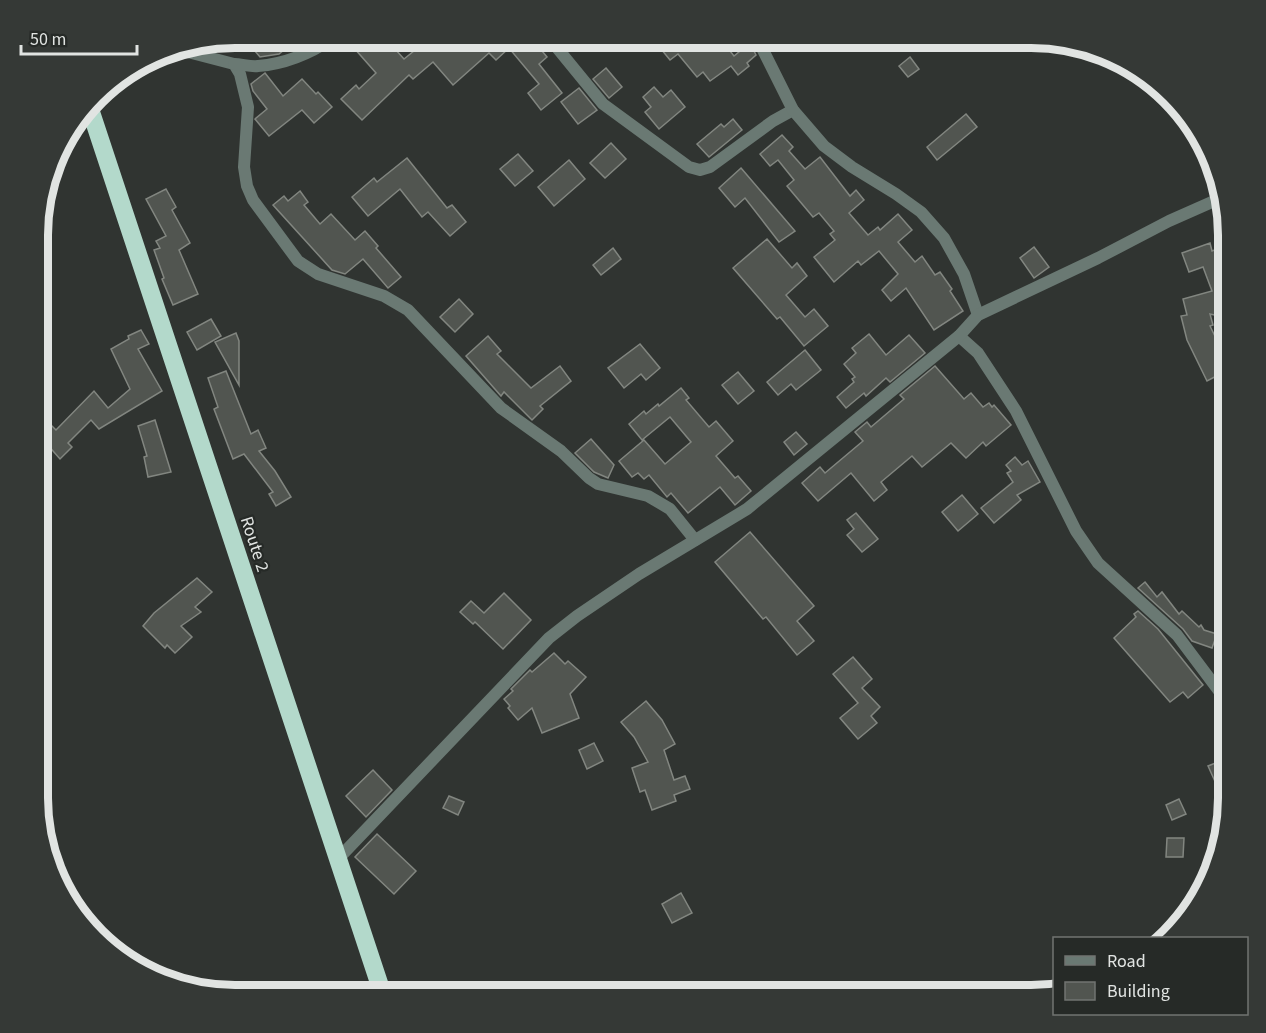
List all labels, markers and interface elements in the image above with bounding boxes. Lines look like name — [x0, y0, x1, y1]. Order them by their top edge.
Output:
scale bar — [21, 18, 136, 56]
text: 50 m — [30, 27, 66, 52]
street label: Route 2 — [234, 513, 275, 575]
legend — [1053, 937, 1248, 1015]
text: Road — [1107, 949, 1146, 974]
text: Building — [1107, 979, 1170, 1004]

